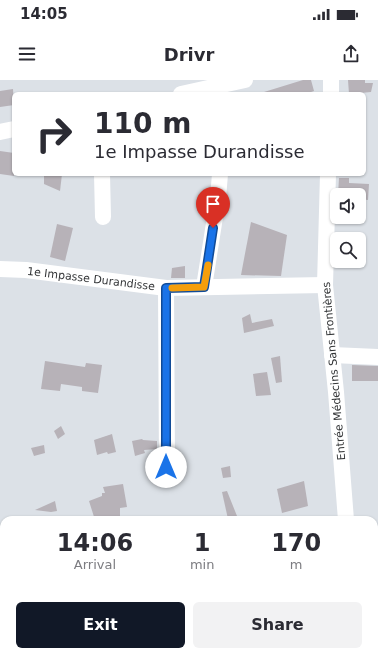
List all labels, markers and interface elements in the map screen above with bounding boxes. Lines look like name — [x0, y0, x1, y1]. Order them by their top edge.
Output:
text: 14:05 — [20, 5, 68, 23]
icon: menu — [16, 43, 38, 65]
icon: share — [340, 43, 362, 65]
text: Drivr — [164, 44, 214, 65]
text: 110 m — [94, 107, 191, 140]
icon: right — [28, 108, 80, 160]
text: 1e Impasse Durandisse — [94, 141, 304, 162]
pin — [196, 187, 230, 228]
map controls — [330, 188, 366, 268]
button: sound — [330, 188, 366, 224]
icon: arrive — [202, 193, 224, 215]
button: search — [330, 232, 366, 268]
street label: 1e Impasse Durandisse — [26, 265, 156, 293]
street label: Entrée Médecins Sans Frontières — [320, 281, 348, 461]
position arrow — [145, 446, 187, 488]
text: 14:06 — [57, 529, 133, 557]
text: 1 — [194, 529, 210, 557]
text: 170 — [271, 529, 321, 557]
text: Arrival — [74, 557, 116, 572]
text: min — [190, 557, 214, 572]
text: m — [290, 557, 303, 572]
button: Exit — [16, 602, 185, 648]
button: Share — [193, 602, 362, 648]

